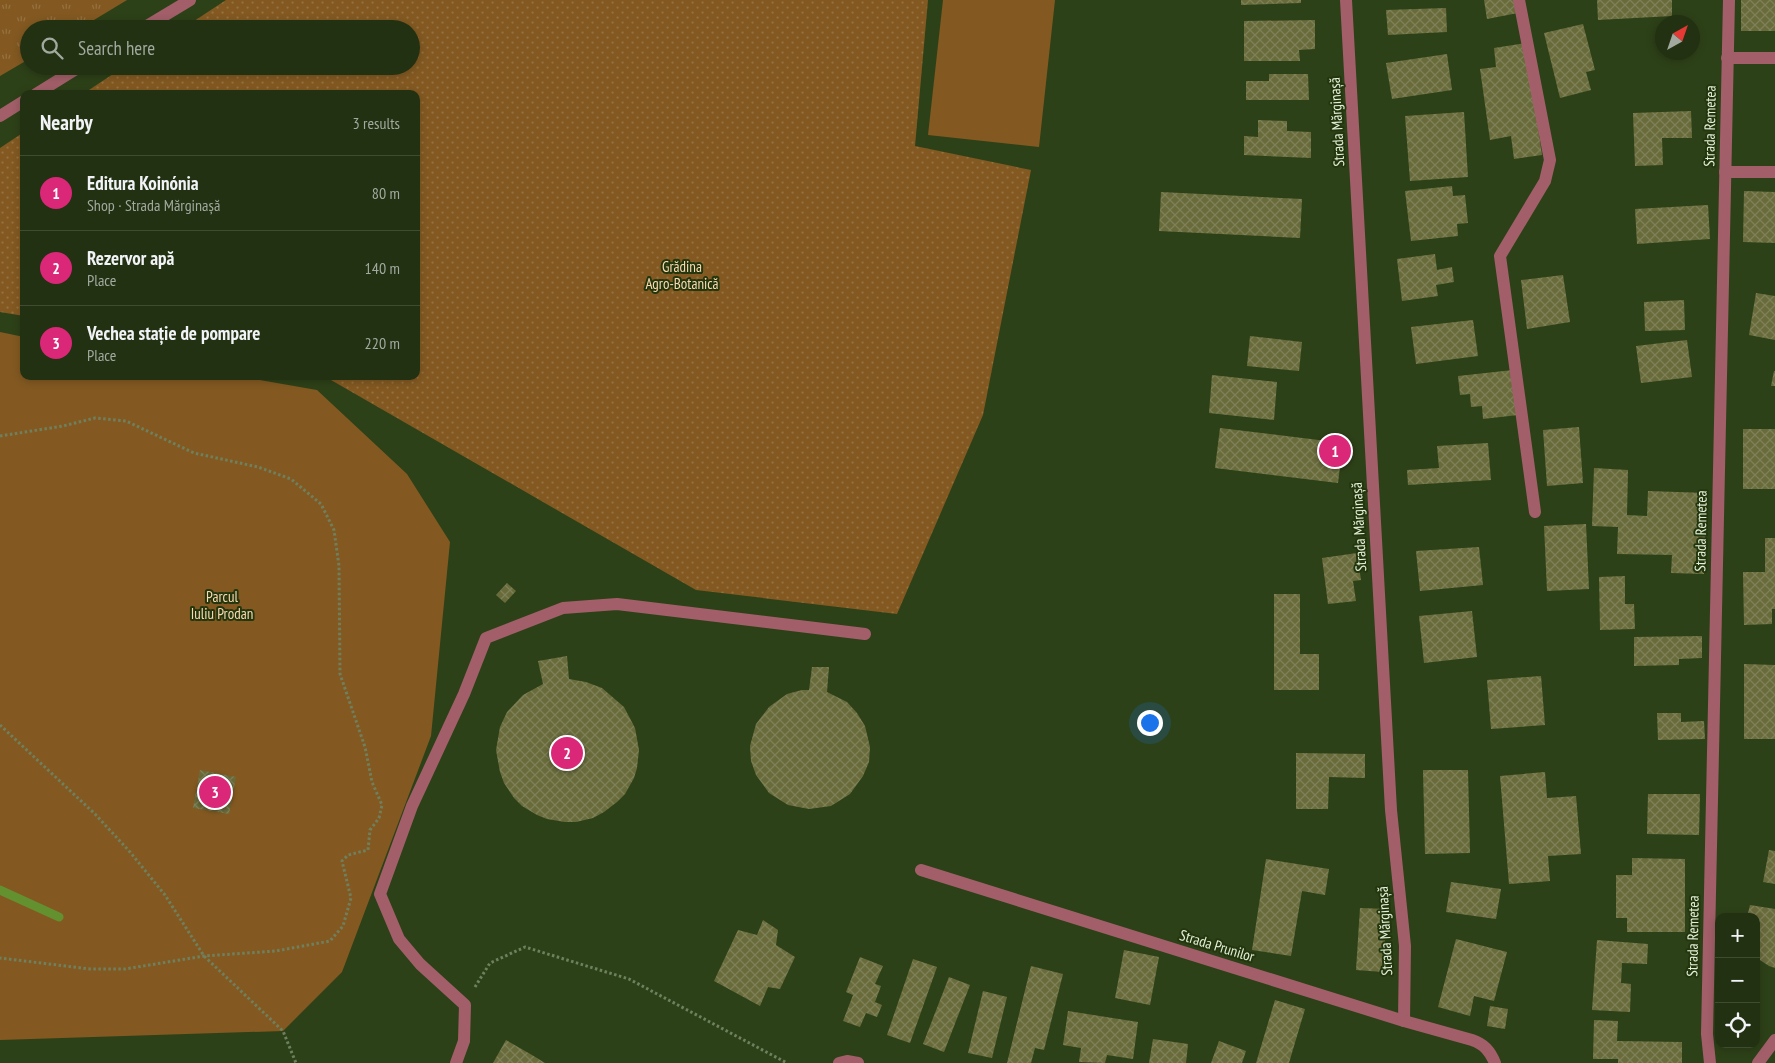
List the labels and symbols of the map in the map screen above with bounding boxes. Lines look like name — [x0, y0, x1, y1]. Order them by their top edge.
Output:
north arrow — [1655, 15, 1700, 60]
street label: Strada Mărginașă — [1325, 77, 1348, 167]
street label: Strada Remetea — [1699, 85, 1720, 167]
park label: Grădina Agro-Botanică — [645, 257, 719, 293]
pin: 1 — [1319, 432, 1351, 470]
street label: Strada Mărginașă — [1347, 482, 1370, 572]
street label: Strada Remetea — [1690, 490, 1711, 572]
park label: Parcul Iuliu Prodan — [191, 587, 253, 623]
your location — [1137, 710, 1163, 736]
pin: 2 — [551, 734, 583, 772]
pin: 3 — [199, 773, 231, 811]
street label: Strada Mărginașă — [1373, 886, 1396, 976]
street label: Strada Remetea — [1682, 895, 1703, 977]
street label: Strada Prunilor — [1177, 925, 1258, 966]

